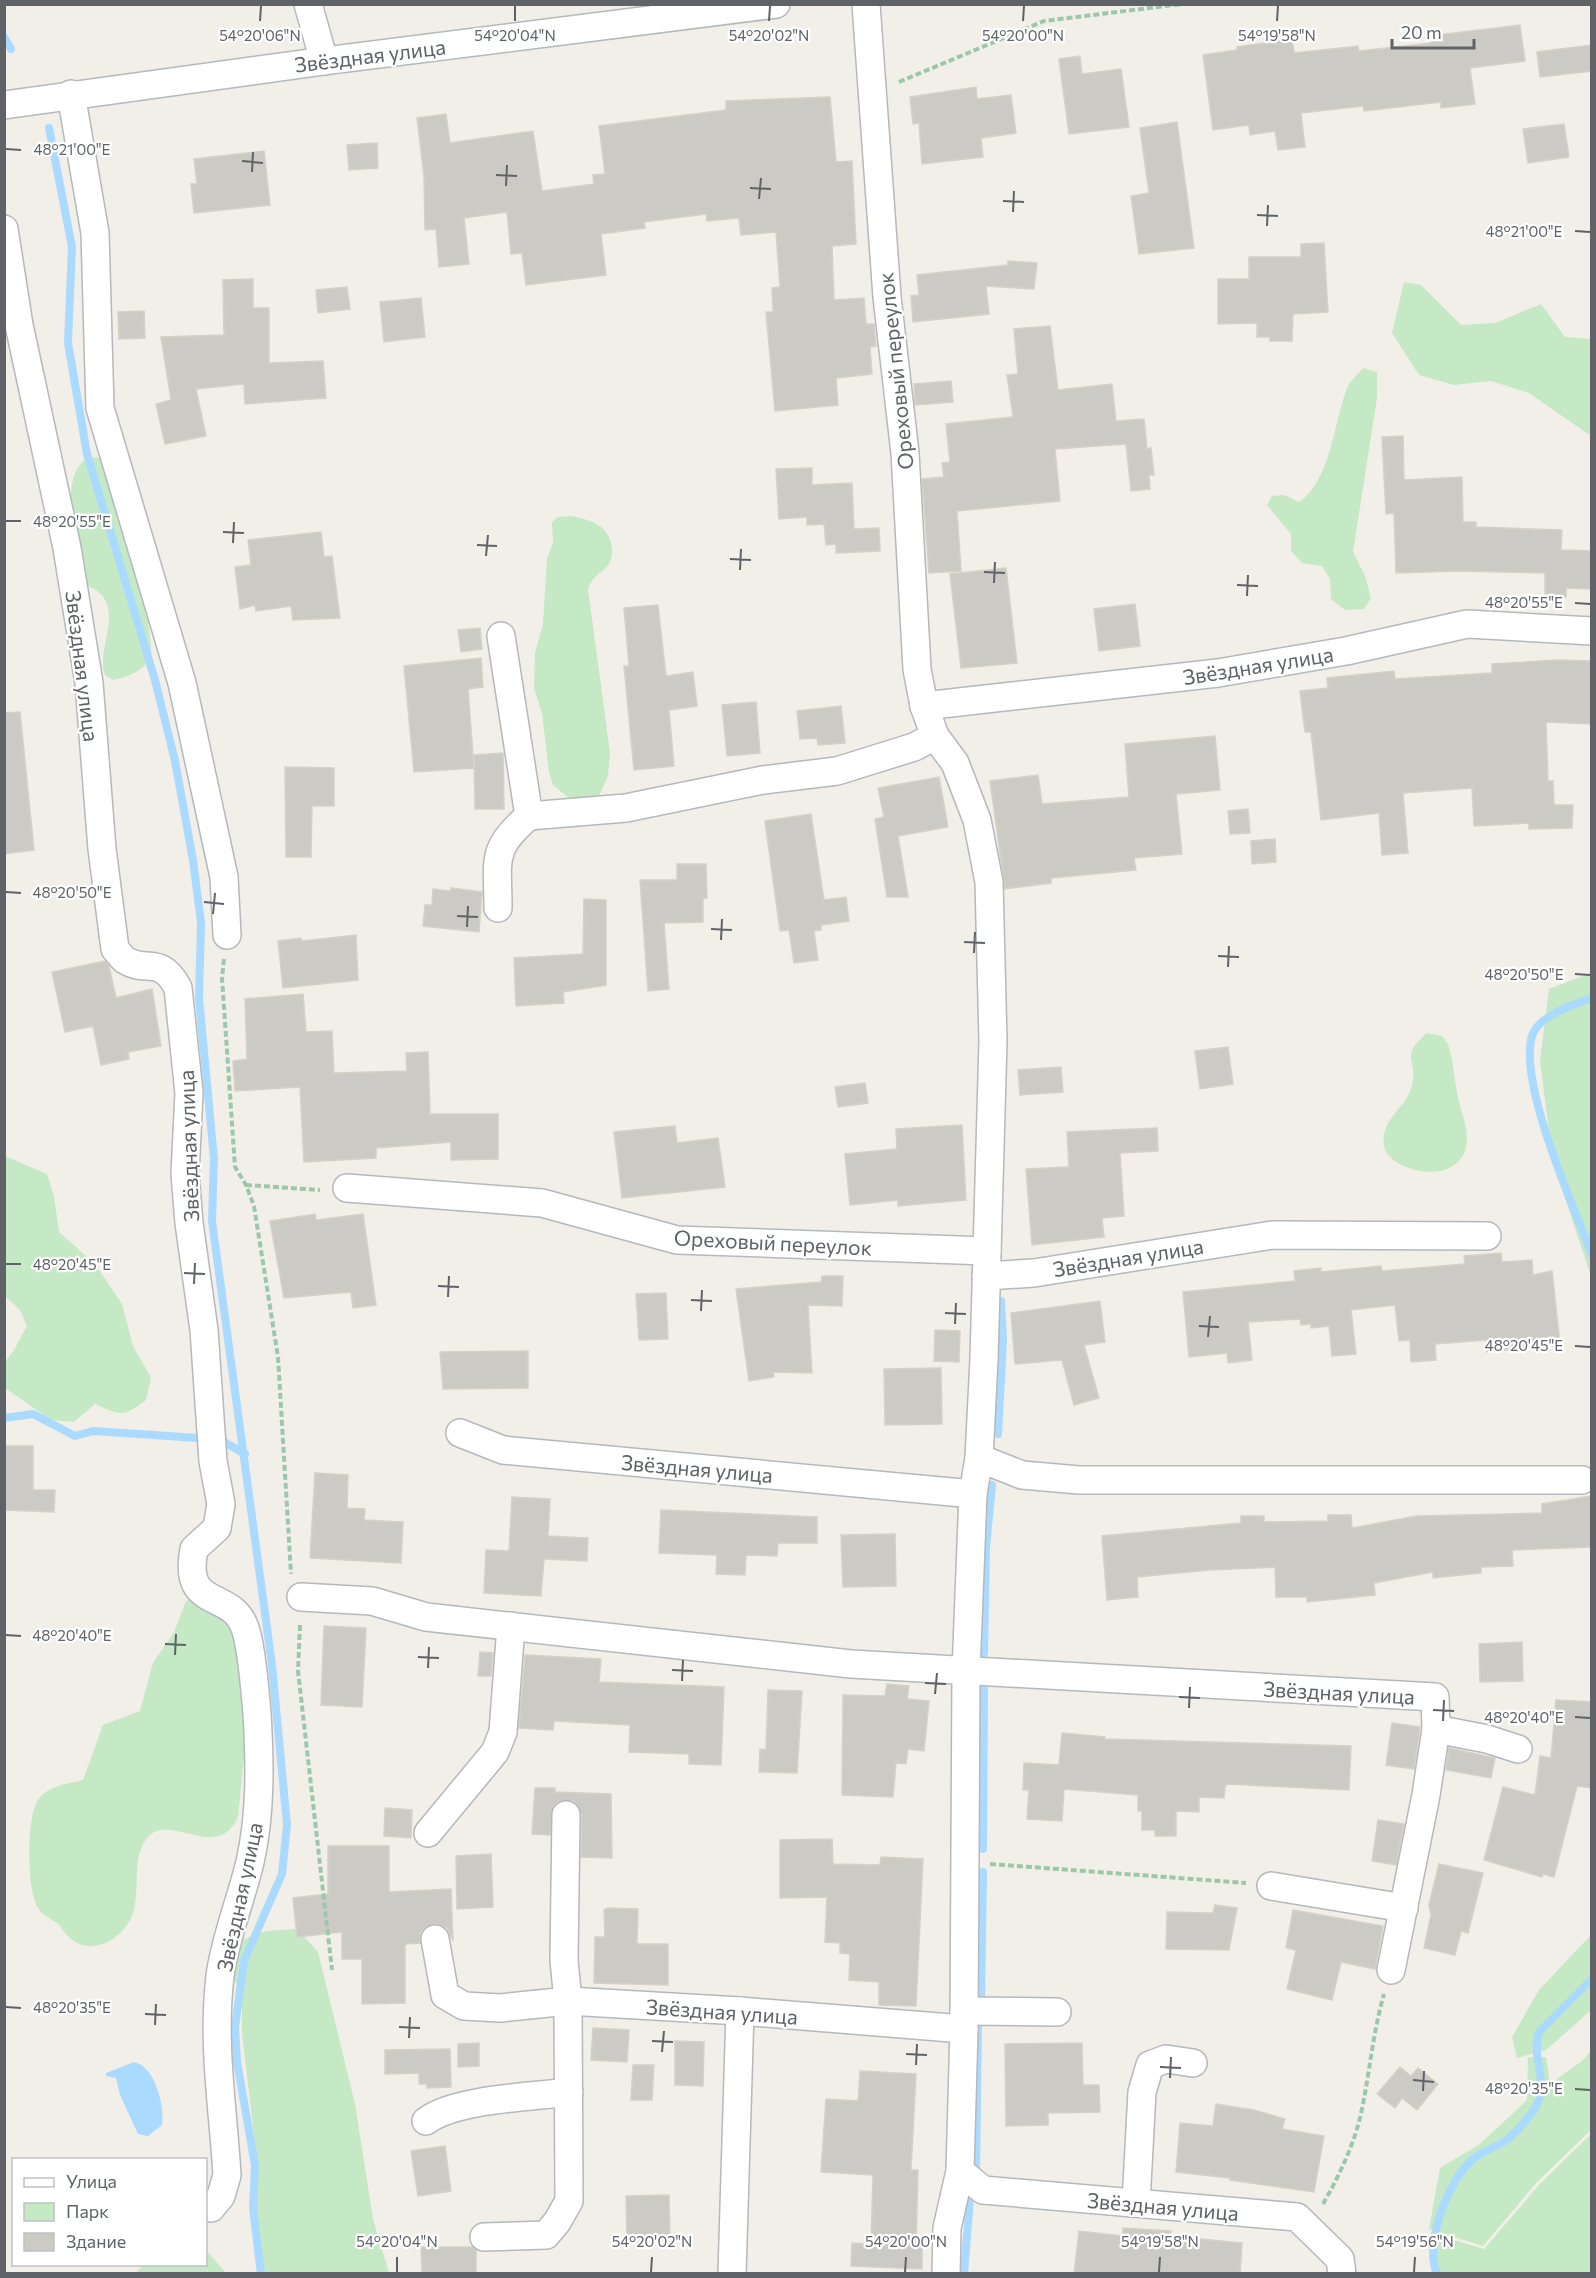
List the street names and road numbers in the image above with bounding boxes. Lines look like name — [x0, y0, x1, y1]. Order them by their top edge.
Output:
street label: Звёздная улица — [293, 33, 447, 77]
street label: Ореховый переулок — [872, 271, 918, 471]
street label: Звёздная улица — [61, 589, 105, 743]
street label: Звёздная улица — [1181, 641, 1335, 689]
street label: Звёздная улица — [173, 1070, 203, 1222]
street label: Ореховый переулок — [673, 1224, 873, 1260]
street label: Звёздная улица — [1051, 1233, 1205, 1281]
street label: Звёздная улица — [620, 1449, 774, 1487]
street label: Звёздная улица — [1262, 1676, 1416, 1708]
street label: Звёздная улица — [211, 1820, 267, 1974]
street label: Звёздная улица — [645, 1993, 799, 2029]
street label: Звёздная улица — [1086, 2187, 1240, 2225]

